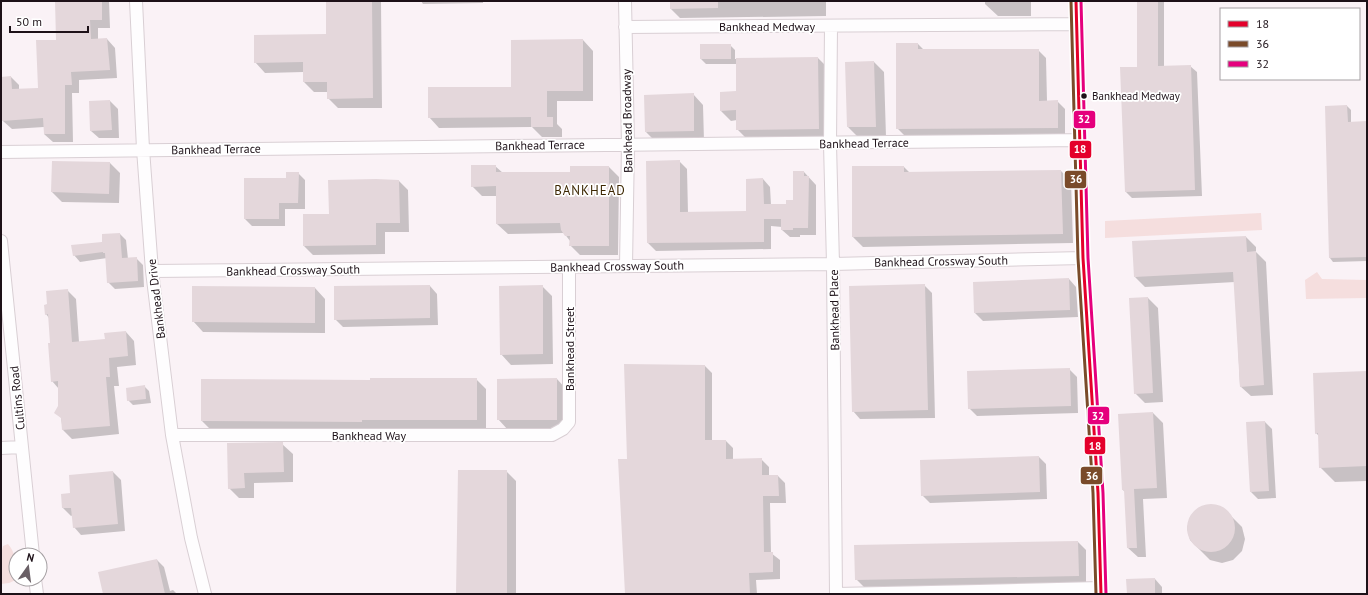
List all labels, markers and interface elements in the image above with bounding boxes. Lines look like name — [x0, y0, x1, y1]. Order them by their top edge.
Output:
scale bar — [10, 8, 88, 34]
legend — [1220, 8, 1360, 80]
text: 50 m — [16, 14, 42, 29]
text: 18 — [1256, 16, 1269, 31]
street label: Bankhead Medway — [719, 19, 815, 34]
text: 36 — [1256, 36, 1269, 51]
text: 32 — [1256, 56, 1269, 71]
street label: Bankhead Broadway — [619, 69, 635, 173]
place label: Bankhead Medway — [1092, 89, 1181, 103]
marker: Bankhead Medway — [1079, 91, 1089, 101]
line badge: 32 — [1073, 110, 1096, 129]
text: 32 — [1078, 112, 1090, 126]
street label: Bankhead Terrace — [819, 135, 909, 151]
street label: Bankhead Terrace — [495, 137, 585, 153]
line badge: 18 — [1069, 140, 1092, 159]
street label: Bankhead Terrace — [171, 141, 261, 157]
text: 18 — [1074, 142, 1086, 156]
line badge: 36 — [1064, 170, 1087, 189]
text: 36 — [1070, 172, 1082, 186]
district label: BANKHEAD — [554, 182, 626, 199]
street label: Bankhead Crossway South — [874, 252, 1008, 270]
street label: Bankhead Crossway South — [550, 257, 684, 275]
street label: Bankhead Drive — [144, 258, 168, 340]
street label: Bankhead Crossway South — [226, 261, 360, 279]
street label: Bankhead Place — [826, 269, 842, 351]
street label: Bankhead Street — [562, 307, 577, 391]
street label: Cultins Road — [6, 365, 28, 431]
line badge: 32 — [1087, 406, 1110, 425]
text: 32 — [1092, 409, 1104, 423]
street label: Bankhead Way — [332, 428, 407, 443]
line badge: 18 — [1084, 436, 1106, 455]
text: 18 — [1089, 439, 1101, 453]
line badge: 36 — [1080, 466, 1103, 485]
text: 36 — [1086, 469, 1098, 483]
north arrow — [8, 547, 48, 587]
text: N — [25, 550, 36, 565]

